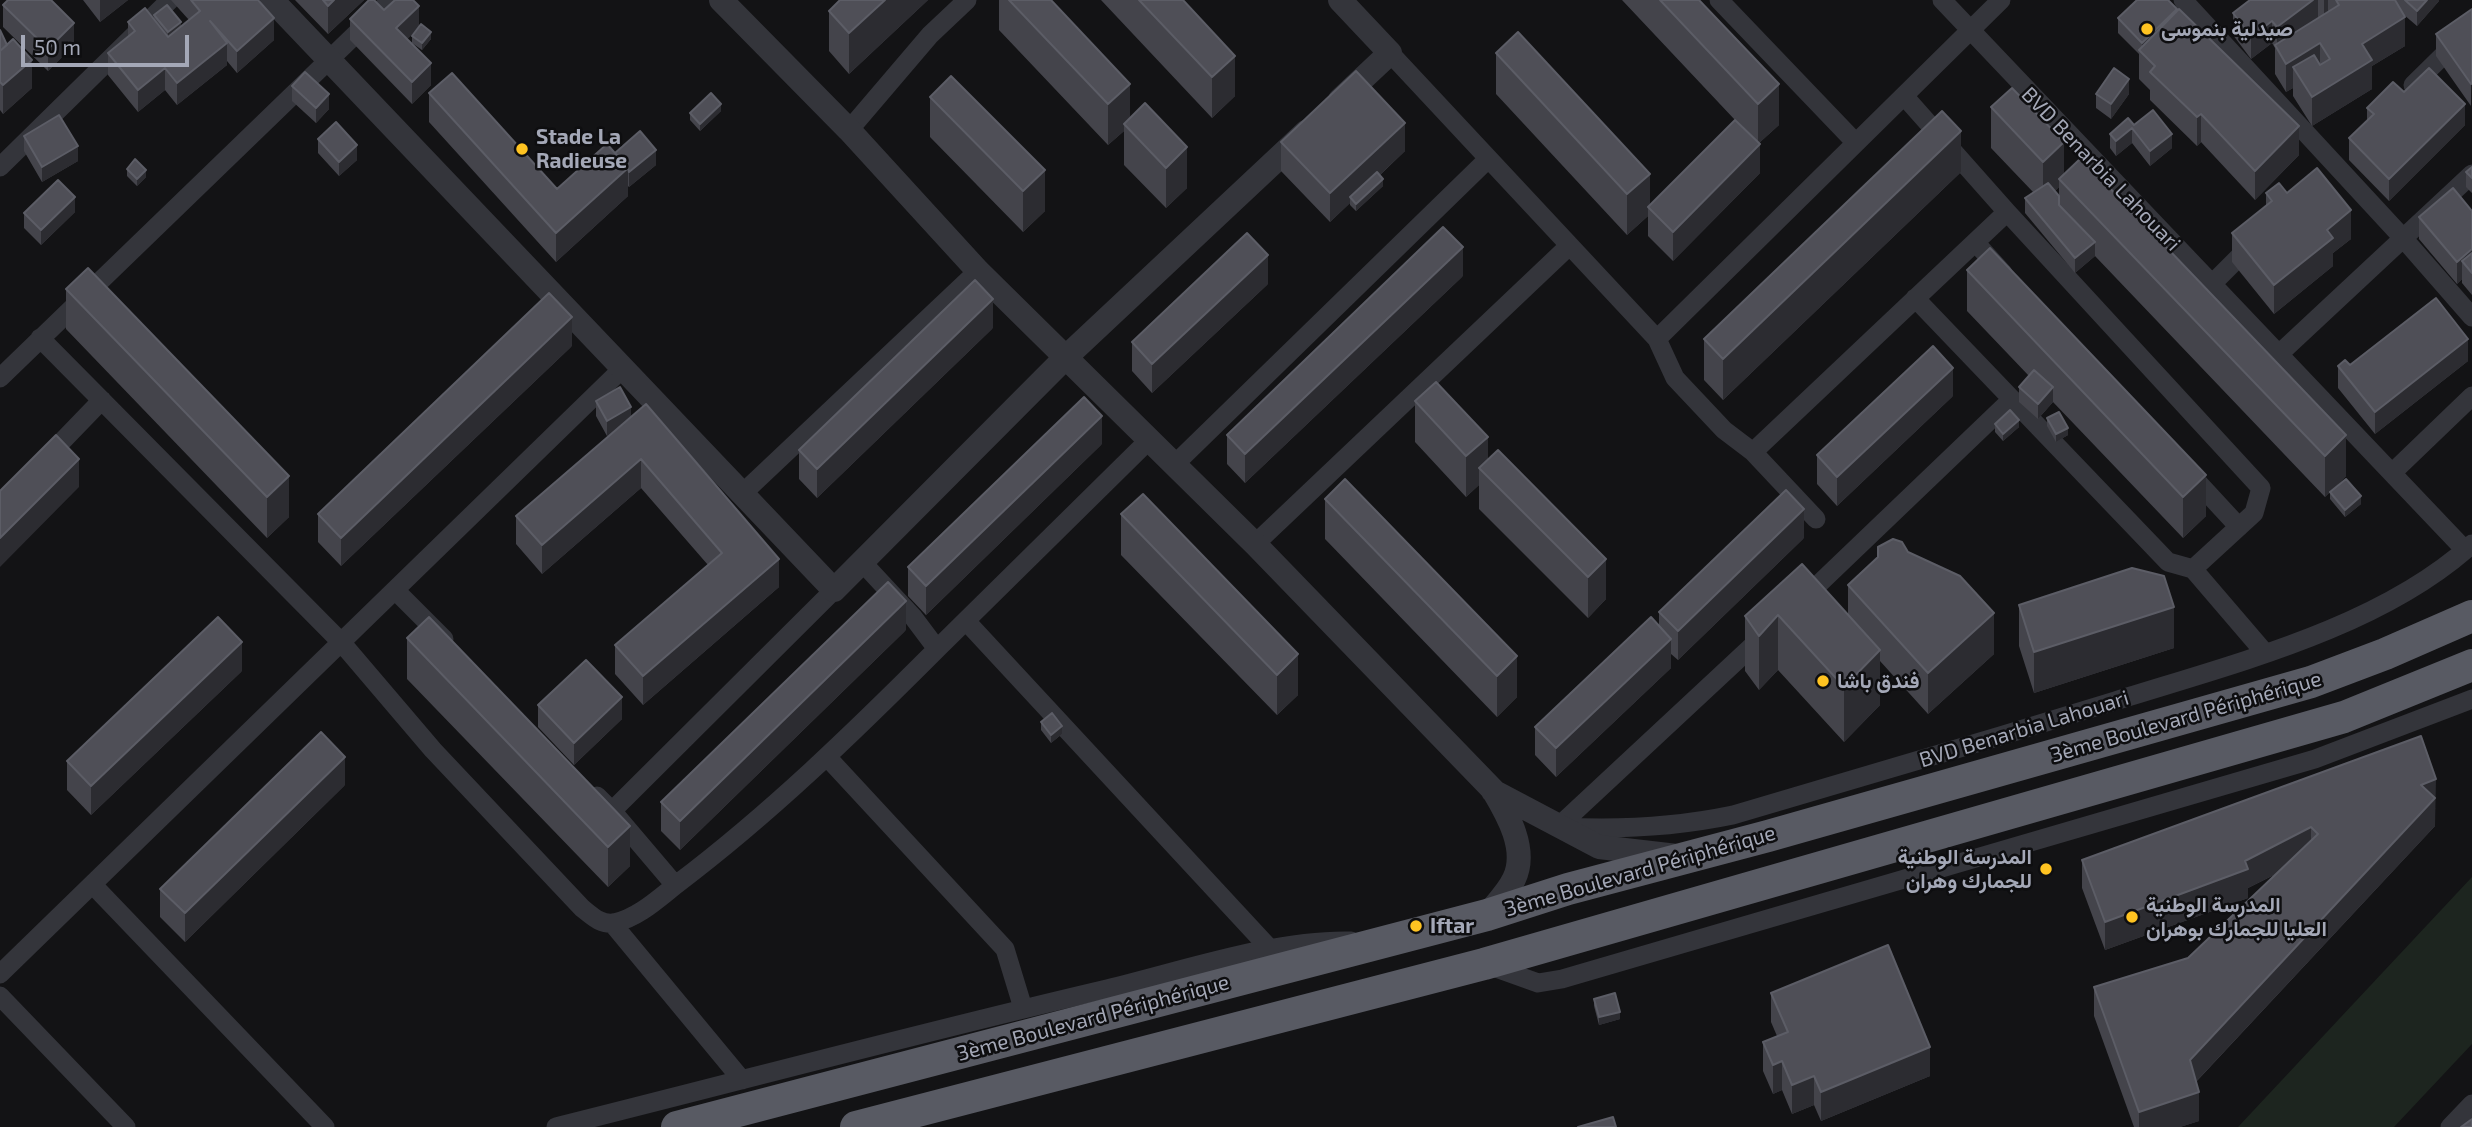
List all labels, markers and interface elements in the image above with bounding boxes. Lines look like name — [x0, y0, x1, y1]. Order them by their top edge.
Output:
place label: صيدلية بنموسى — [2161, 16, 2293, 42]
scale bar — [24, 21, 192, 65]
marker: صيدلية بنموسى — [2139, 21, 2155, 37]
text: 50 m — [34, 34, 81, 59]
street label: BVD Benarbia Lahouari — [2016, 82, 2186, 256]
place label: Stade La Radieuse — [536, 124, 627, 174]
marker: Stade La Radieuse — [514, 141, 530, 157]
street label: 3ème Boulevard Périphérique — [2048, 666, 2324, 768]
place label: فندق باشا — [1837, 668, 1919, 694]
marker: فندق باشا — [1815, 673, 1831, 689]
street label: BVD Benarbia Lahouari — [1916, 685, 2132, 773]
street label: 3ème Boulevard Périphérique — [1502, 820, 1778, 922]
place label: المدرسة الوطنية للجمارك وهران — [1897, 844, 2032, 894]
marker: المدرسة الوطنية للجمارك وهران — [2038, 861, 2054, 877]
place label: المدرسة الوطنية العليا للجمارك بوهران — [2146, 892, 2327, 942]
marker: المدرسة الوطنية العليا للجمارك بوهران — [2124, 909, 2140, 925]
place label: Iftar — [1430, 913, 1474, 939]
marker: Iftar — [1408, 918, 1424, 934]
street label: 3ème Boulevard Périphérique — [954, 969, 1232, 1067]

